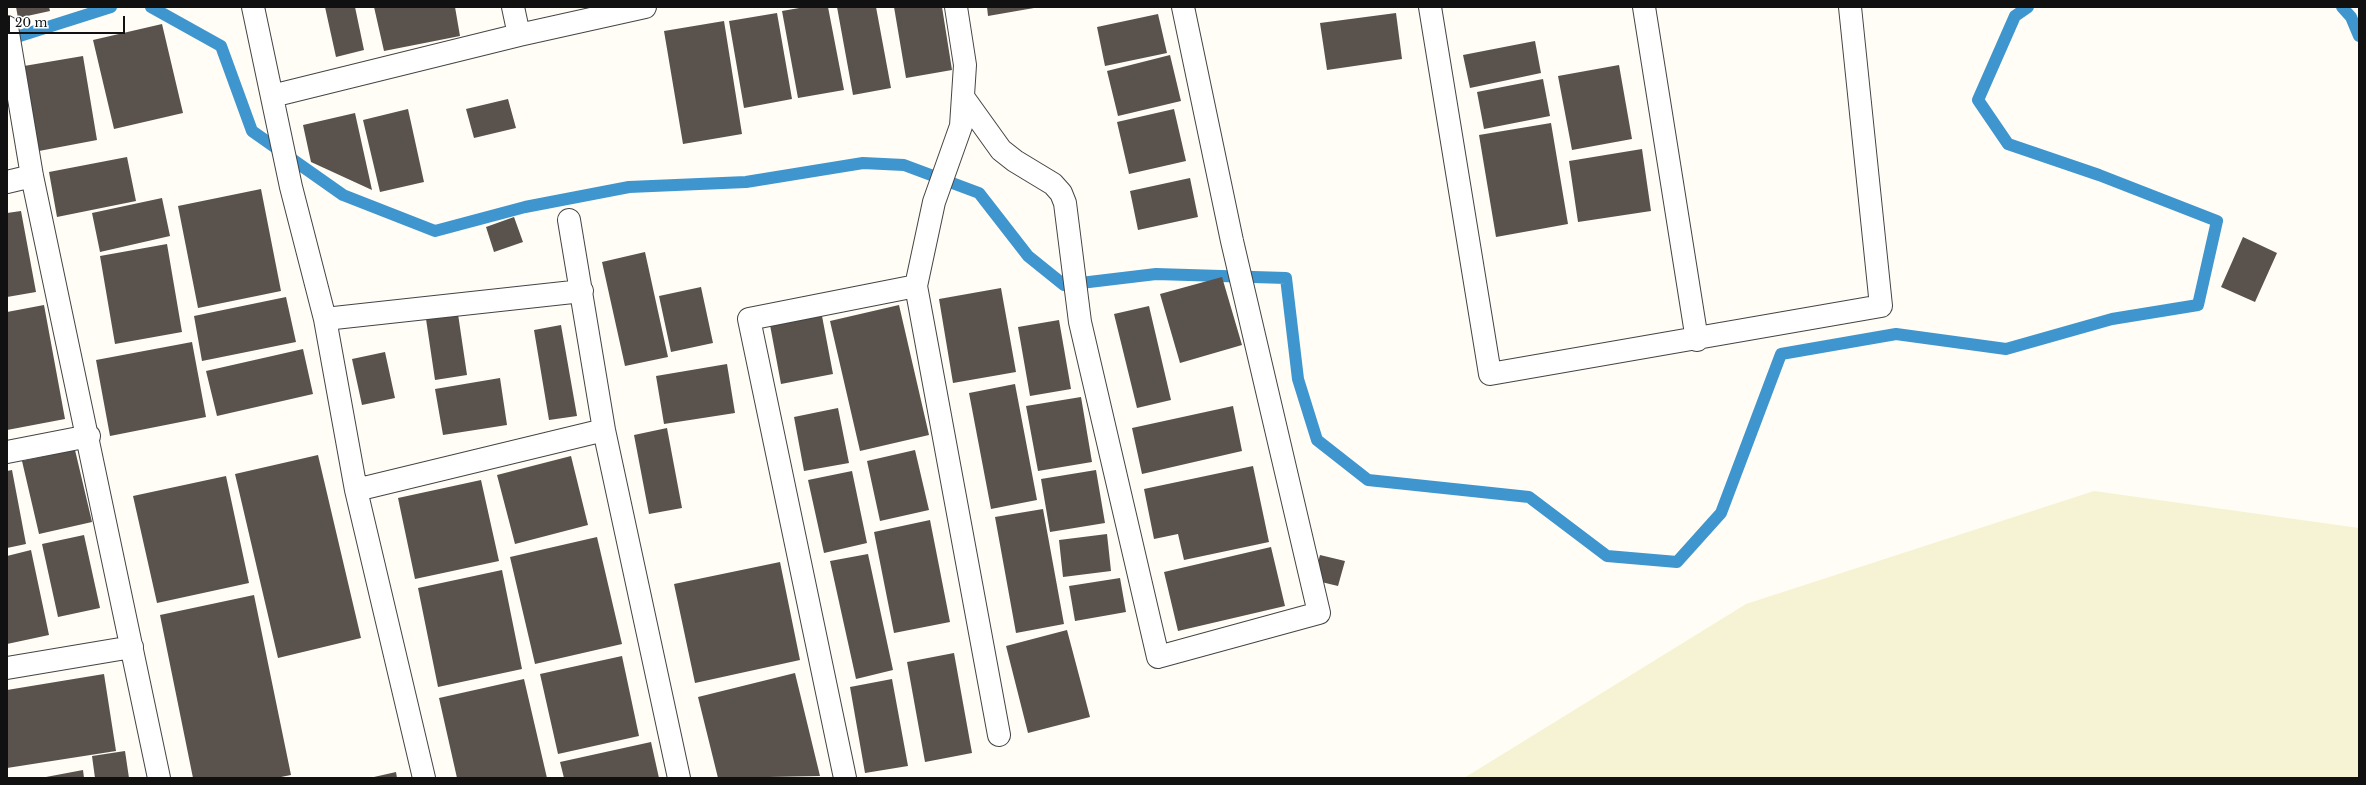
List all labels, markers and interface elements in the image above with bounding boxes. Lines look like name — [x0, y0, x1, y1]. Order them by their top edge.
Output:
scale bar — [10, 8, 127, 34]
text: 20 m — [15, 15, 47, 30]

